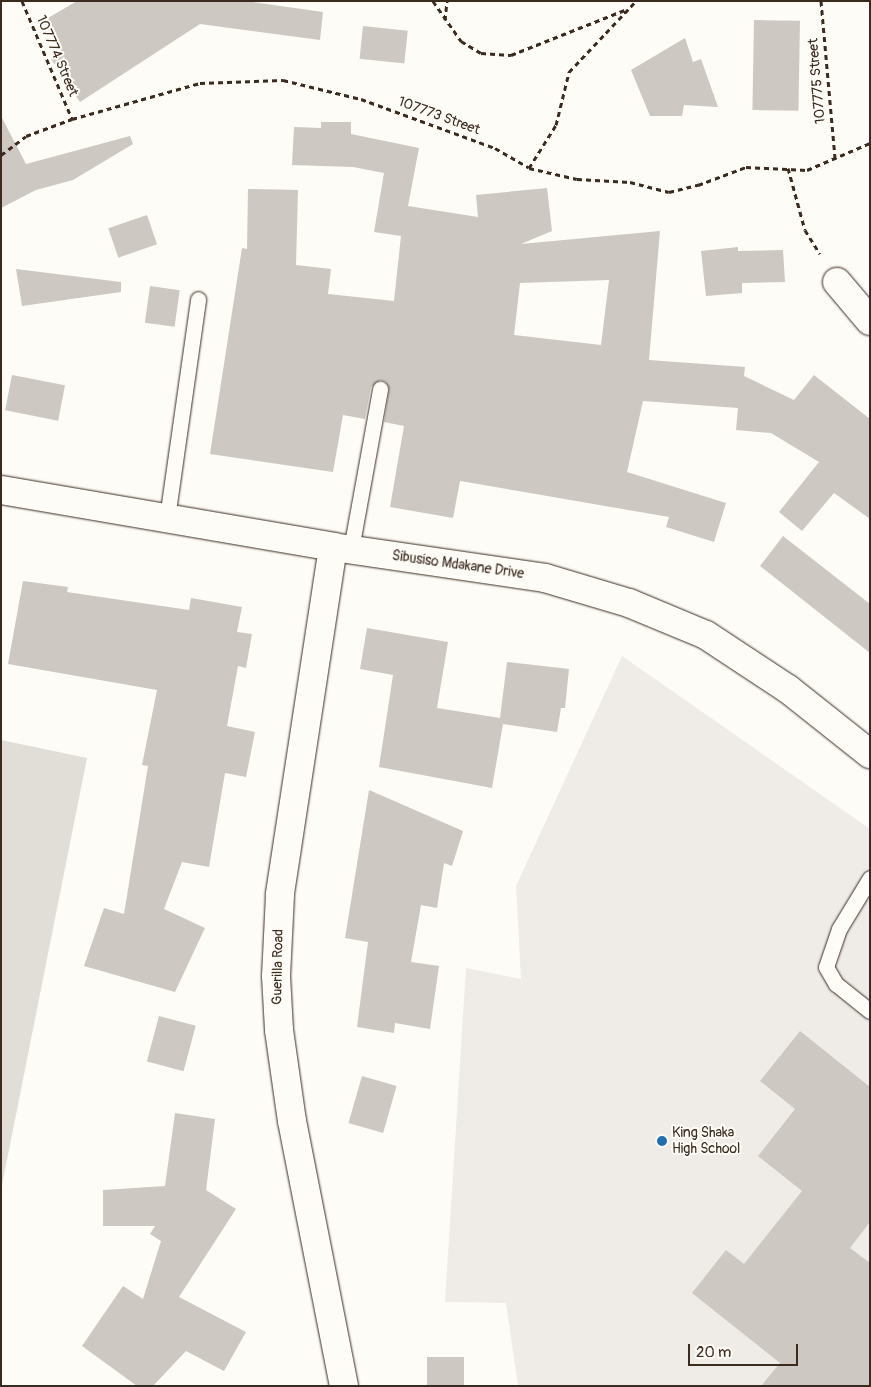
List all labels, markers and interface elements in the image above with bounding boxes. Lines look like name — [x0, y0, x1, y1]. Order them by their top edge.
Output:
street label: 107774 Street — [32, 13, 82, 99]
street label: 107775 Street — [805, 38, 829, 124]
street label: 107773 Street — [396, 93, 482, 139]
street label: Sibusiso Mdakane Drive — [391, 547, 525, 583]
street label: Guerilla Road — [269, 929, 287, 1005]
place label: King Shaka High School — [672, 1125, 740, 1158]
marker: King Shaka High School — [656, 1135, 668, 1147]
scale bar — [691, 1334, 801, 1366]
text: 20 m — [696, 1343, 731, 1362]

